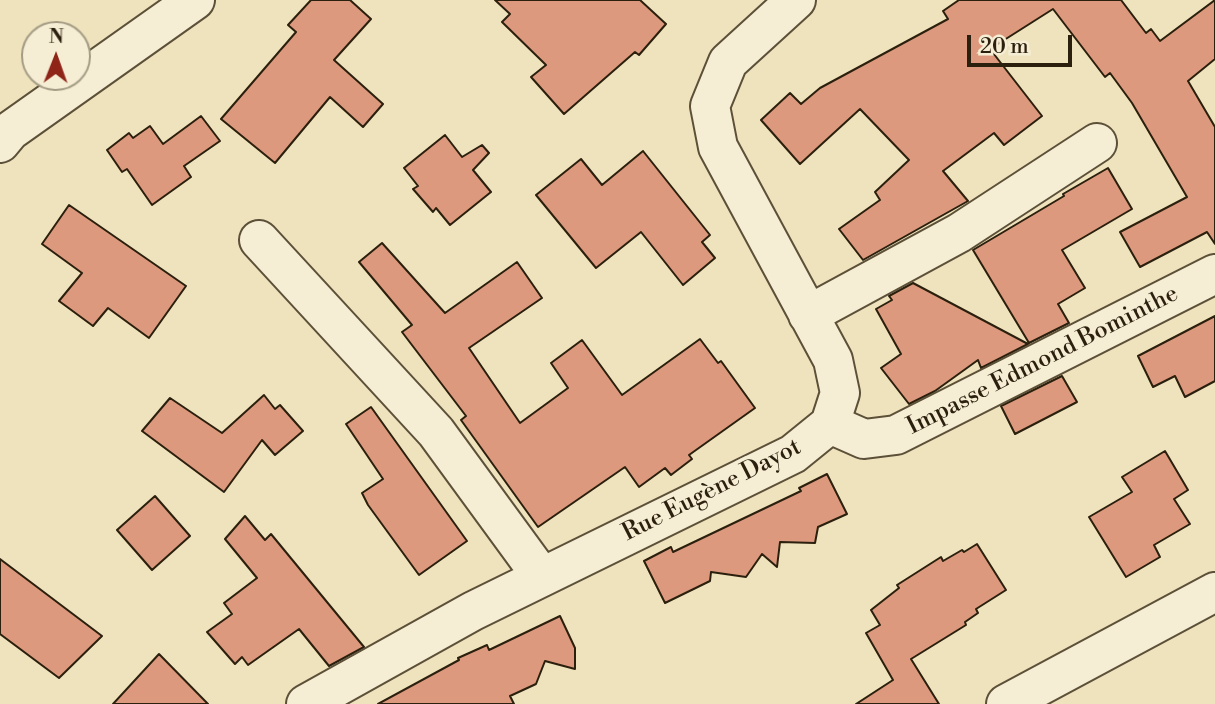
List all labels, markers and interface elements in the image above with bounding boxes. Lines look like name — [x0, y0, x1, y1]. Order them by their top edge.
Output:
north arrow — [21, 21, 91, 91]
scale bar — [970, 21, 1075, 65]
text: N — [49, 25, 64, 49]
text: 20 m — [980, 34, 1029, 60]
street label: Impasse Edmond Bominthe — [903, 280, 1183, 442]
street label: Rue Eugène Dayot — [618, 433, 806, 549]

